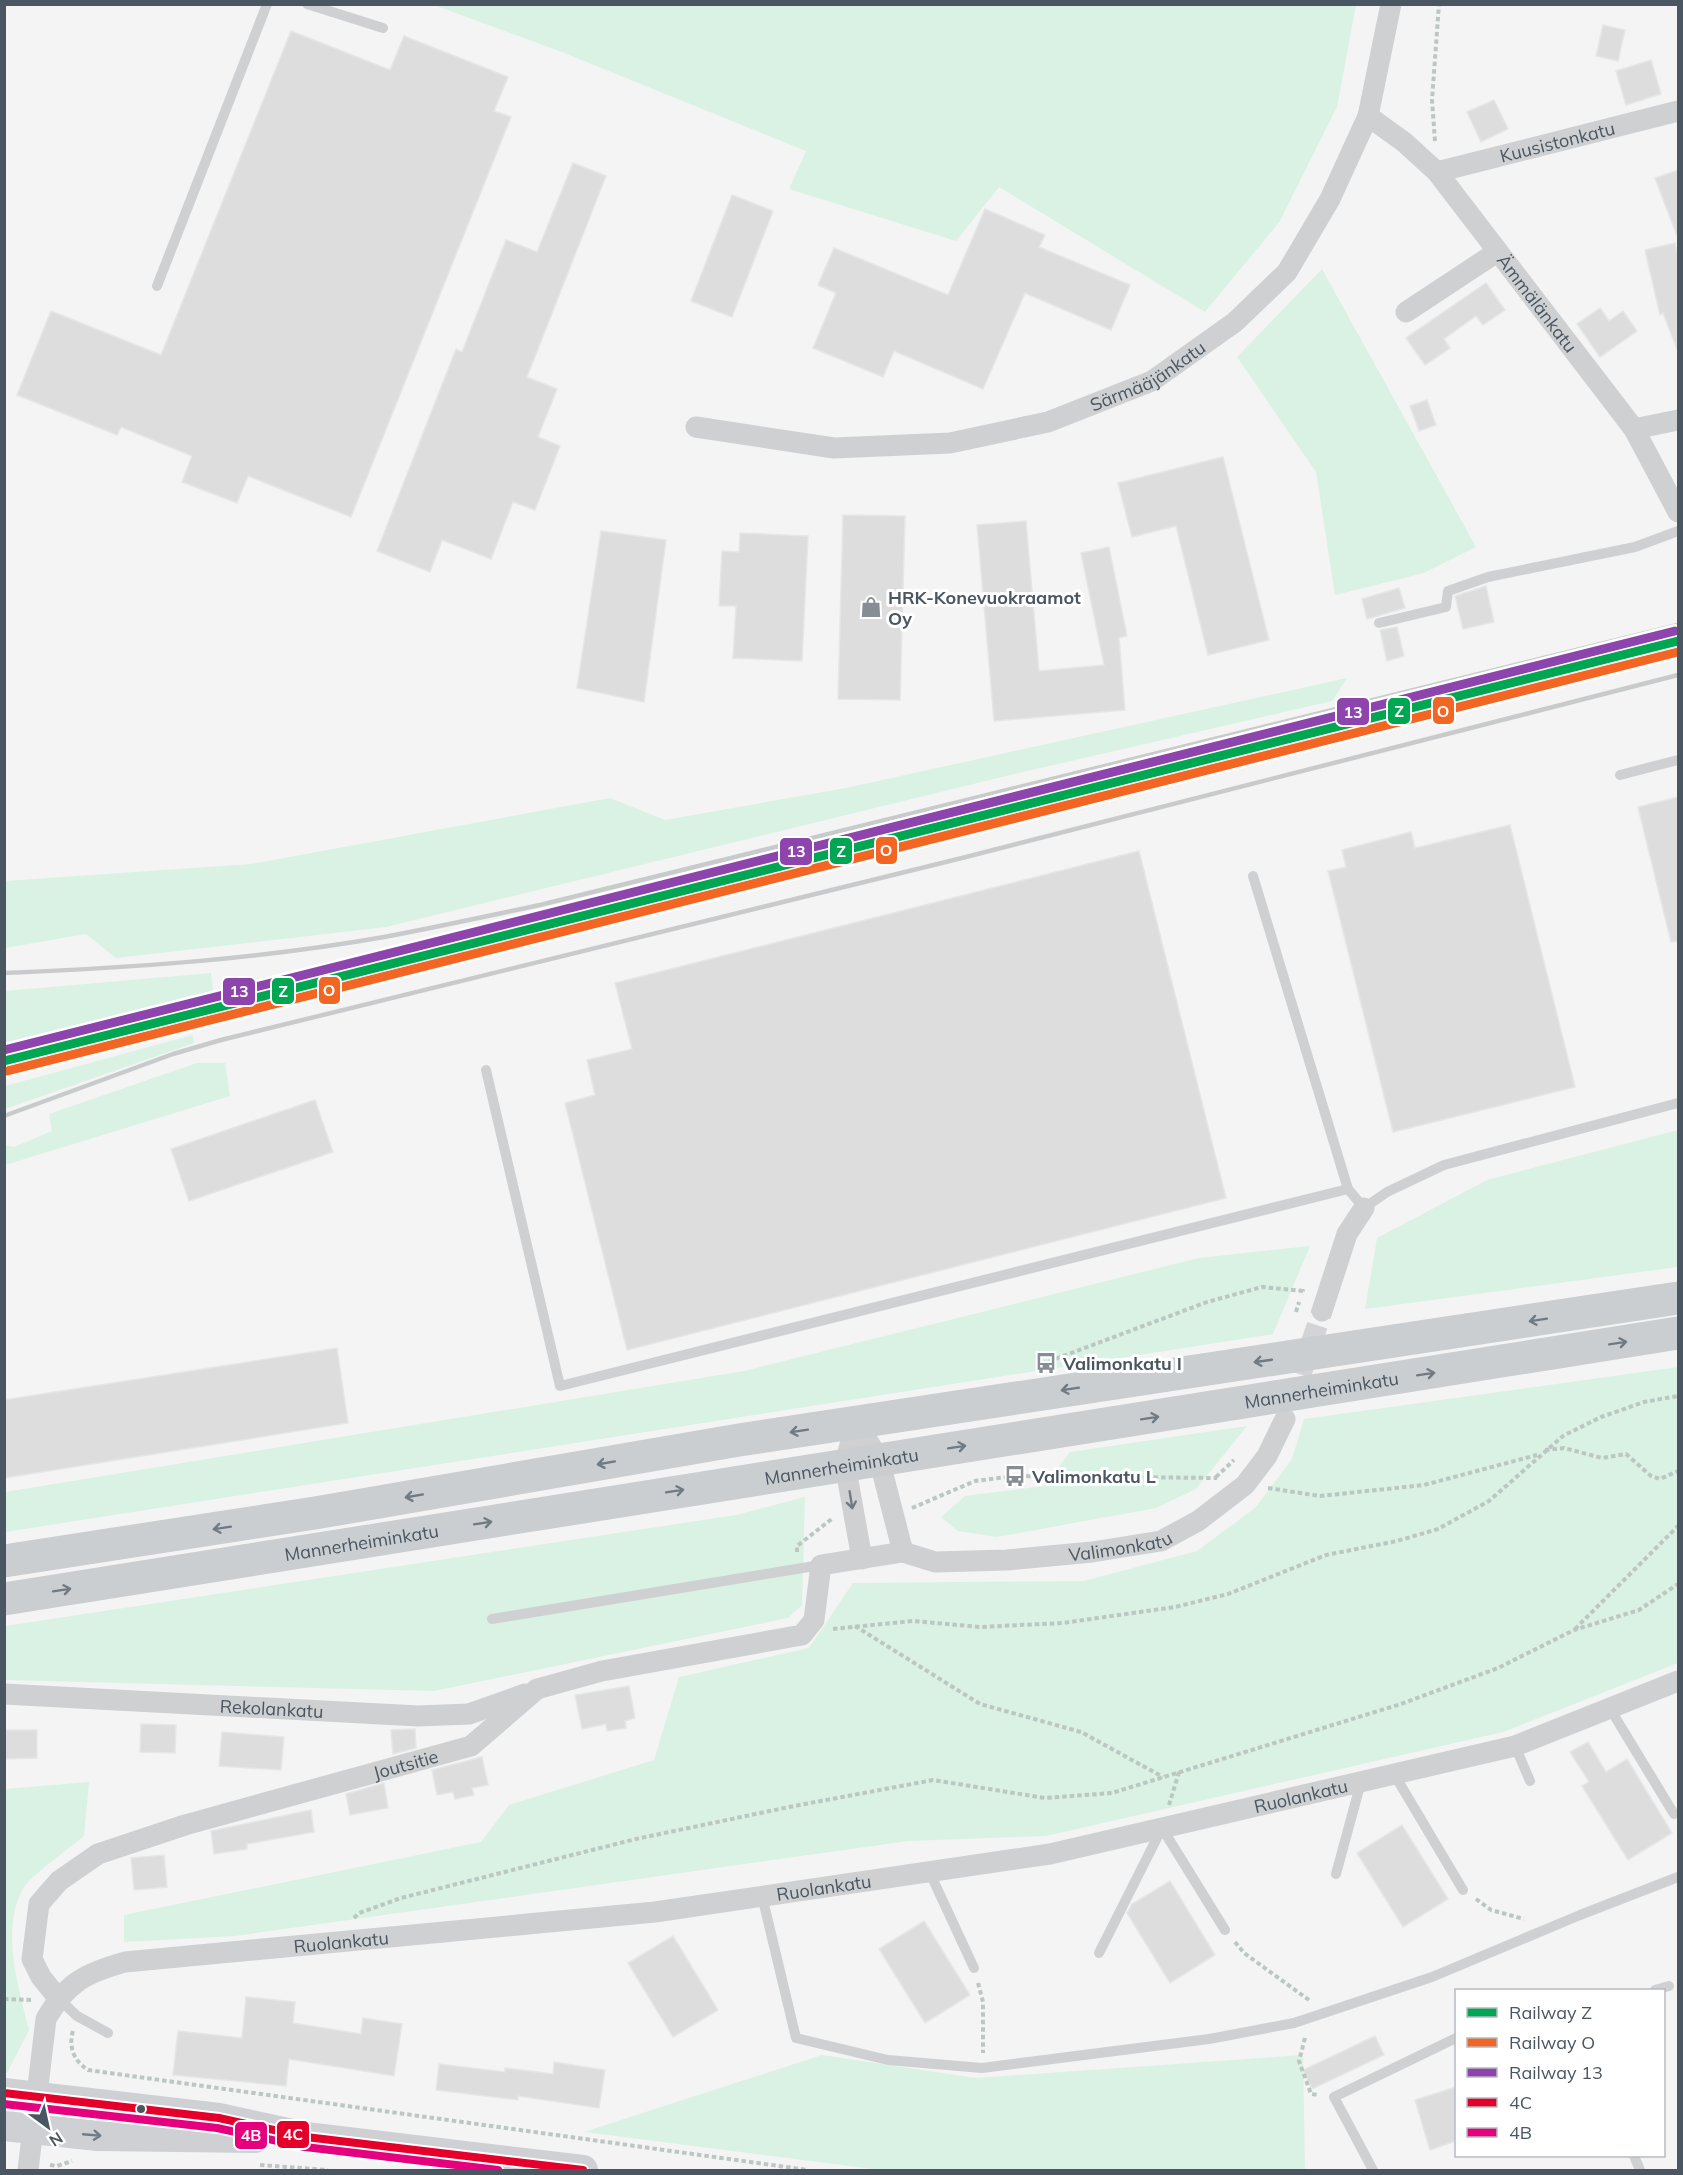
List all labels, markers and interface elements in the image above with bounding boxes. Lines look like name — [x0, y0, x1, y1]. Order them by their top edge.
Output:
street label: Kuusistonkatu — [1497, 116, 1617, 167]
street label: Ämmälänkatu — [1492, 249, 1582, 357]
street label: Särmääjänkatu — [1086, 335, 1210, 416]
place label: HRK-Konevuokraamot Oy — [888, 586, 1081, 630]
shop icon: HRK-Konevuokraamot Oy — [859, 595, 883, 619]
line badge: O — [1432, 696, 1455, 725]
line badge: 13 — [1336, 697, 1370, 726]
line badge: Z — [1387, 697, 1411, 725]
text: Z — [1394, 701, 1404, 721]
text: O — [1437, 701, 1449, 721]
text: 13 — [1343, 702, 1363, 722]
line badge: O — [875, 836, 898, 865]
line badge: 13 — [779, 837, 813, 866]
line badge: Z — [829, 837, 853, 865]
text: O — [880, 840, 892, 860]
text: 13 — [786, 841, 806, 861]
text: Z — [836, 841, 846, 861]
line badge: O — [318, 976, 341, 1005]
line badge: 13 — [222, 977, 256, 1006]
line badge: Z — [271, 977, 295, 1005]
text: O — [323, 980, 335, 1000]
text: 13 — [229, 981, 249, 1001]
text: Z — [278, 981, 288, 1001]
one-way arrow — [1528, 1315, 1548, 1326]
one-way arrow — [1608, 1337, 1628, 1348]
bus stop icon: Valimonkatu I — [1034, 1351, 1058, 1375]
place label: Valimonkatu I — [1062, 1352, 1182, 1375]
one-way arrow — [1253, 1356, 1273, 1367]
street label: Mannerheiminkatu — [1243, 1366, 1400, 1413]
one-way arrow — [1415, 1368, 1435, 1379]
one-way arrow — [1060, 1383, 1080, 1394]
one-way arrow — [1140, 1412, 1160, 1423]
one-way arrow — [789, 1425, 809, 1436]
one-way arrow — [947, 1441, 967, 1452]
street label: Mannerheiminkatu — [763, 1442, 920, 1490]
one-way arrow — [597, 1458, 617, 1469]
bus stop icon: Valimonkatu L — [1003, 1464, 1027, 1488]
place label: Valimonkatu L — [1031, 1465, 1156, 1488]
one-way arrow — [665, 1486, 685, 1497]
one-way arrow — [846, 1489, 857, 1509]
one-way arrow — [405, 1491, 424, 1502]
one-way arrow — [473, 1517, 492, 1528]
street label: Mannerheiminkatu — [283, 1519, 440, 1566]
one-way arrow — [212, 1522, 232, 1533]
street label: Valimonkatu — [1067, 1526, 1176, 1566]
one-way arrow — [52, 1584, 72, 1595]
street label: Rekolankatu — [219, 1694, 324, 1722]
street label: Joutsitie — [370, 1744, 441, 1784]
street label: Ruolankatu — [1252, 1774, 1350, 1818]
street label: Ruolankatu — [775, 1869, 873, 1906]
street label: Ruolankatu — [292, 1926, 390, 1958]
legend — [1455, 1989, 1665, 2157]
text: Railway Z — [1509, 2001, 1592, 2024]
text: Railway O — [1509, 2031, 1595, 2054]
text: Railway 13 — [1509, 2061, 1603, 2084]
text: 4C — [1509, 2091, 1532, 2114]
north arrow — [18, 2097, 78, 2157]
unlabelled marker — [135, 2103, 147, 2115]
line badge: 4C — [276, 2120, 310, 2149]
line badge: 4B — [234, 2121, 268, 2150]
text: 4B — [1509, 2121, 1532, 2144]
text: 4C — [283, 2124, 303, 2144]
text: 4B — [241, 2125, 261, 2145]
text: N — [46, 2128, 67, 2151]
one-way arrow — [81, 2130, 101, 2141]

